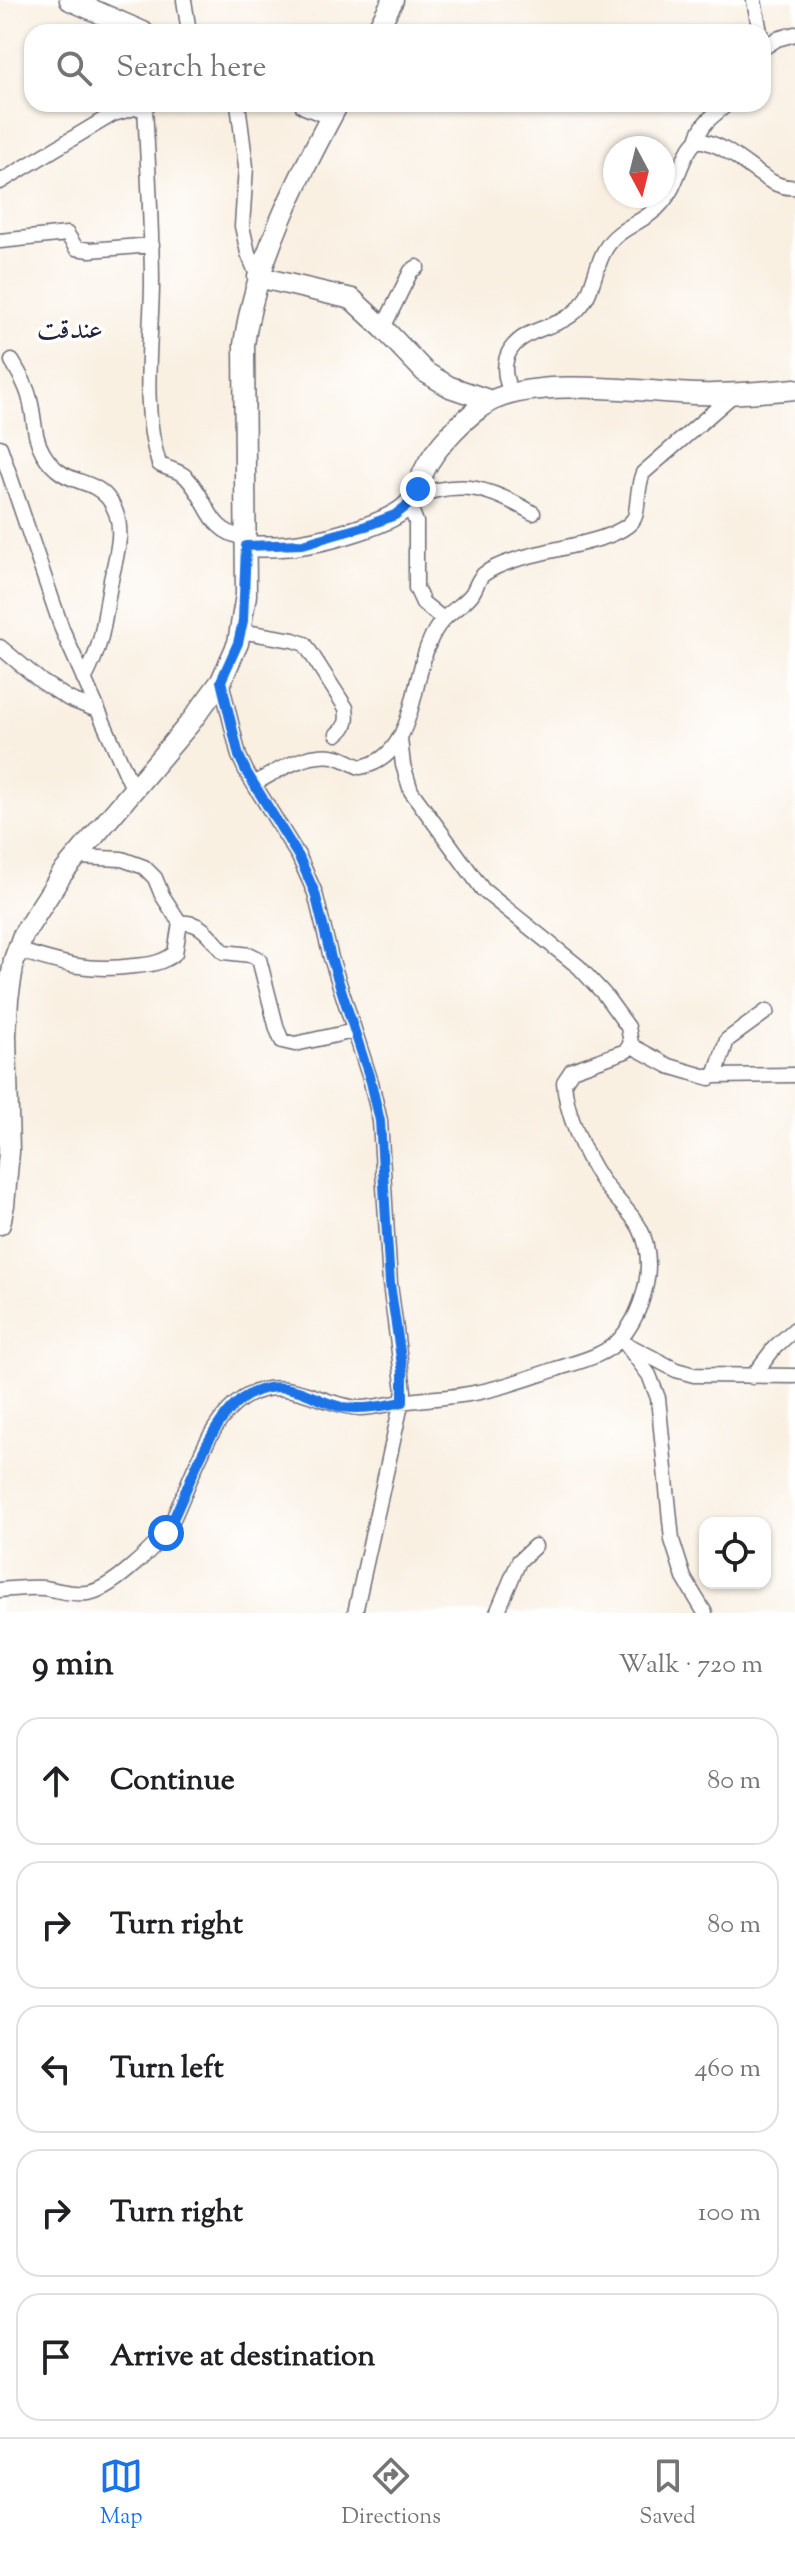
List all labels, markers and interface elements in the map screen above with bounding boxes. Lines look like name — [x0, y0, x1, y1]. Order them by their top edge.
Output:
search box — [24, 24, 771, 112]
icon: search — [52, 46, 96, 90]
text: Search here — [116, 47, 266, 90]
north arrow — [603, 136, 675, 208]
district label: عندقت — [37, 311, 103, 351]
route end — [400, 471, 436, 507]
route start — [148, 1515, 184, 1551]
map controls — [699, 1517, 771, 1589]
button: locate — [699, 1517, 771, 1589]
text: 9 min — [32, 1641, 114, 1690]
text: Walk · 720 m — [619, 1647, 763, 1684]
icon: ahead — [34, 1759, 78, 1803]
text: Continue — [110, 1760, 235, 1803]
text: 80 m — [707, 1763, 761, 1800]
icon: right — [34, 1903, 78, 1947]
text: Turn right — [110, 1904, 243, 1947]
text: 80 m — [707, 1907, 761, 1944]
icon: left — [34, 2047, 78, 2091]
text: Turn left — [110, 2048, 224, 2091]
text: 460 m — [694, 2051, 761, 2088]
icon: right — [34, 2191, 78, 2235]
text: Turn right — [110, 2192, 243, 2235]
text: 100 m — [698, 2195, 761, 2232]
icon: arrive — [34, 2335, 78, 2379]
text: Arrive at destination — [110, 2336, 375, 2379]
tab: Map — [99, 2454, 143, 2534]
tab: Directions — [342, 2454, 441, 2534]
tab: Saved — [639, 2454, 696, 2534]

